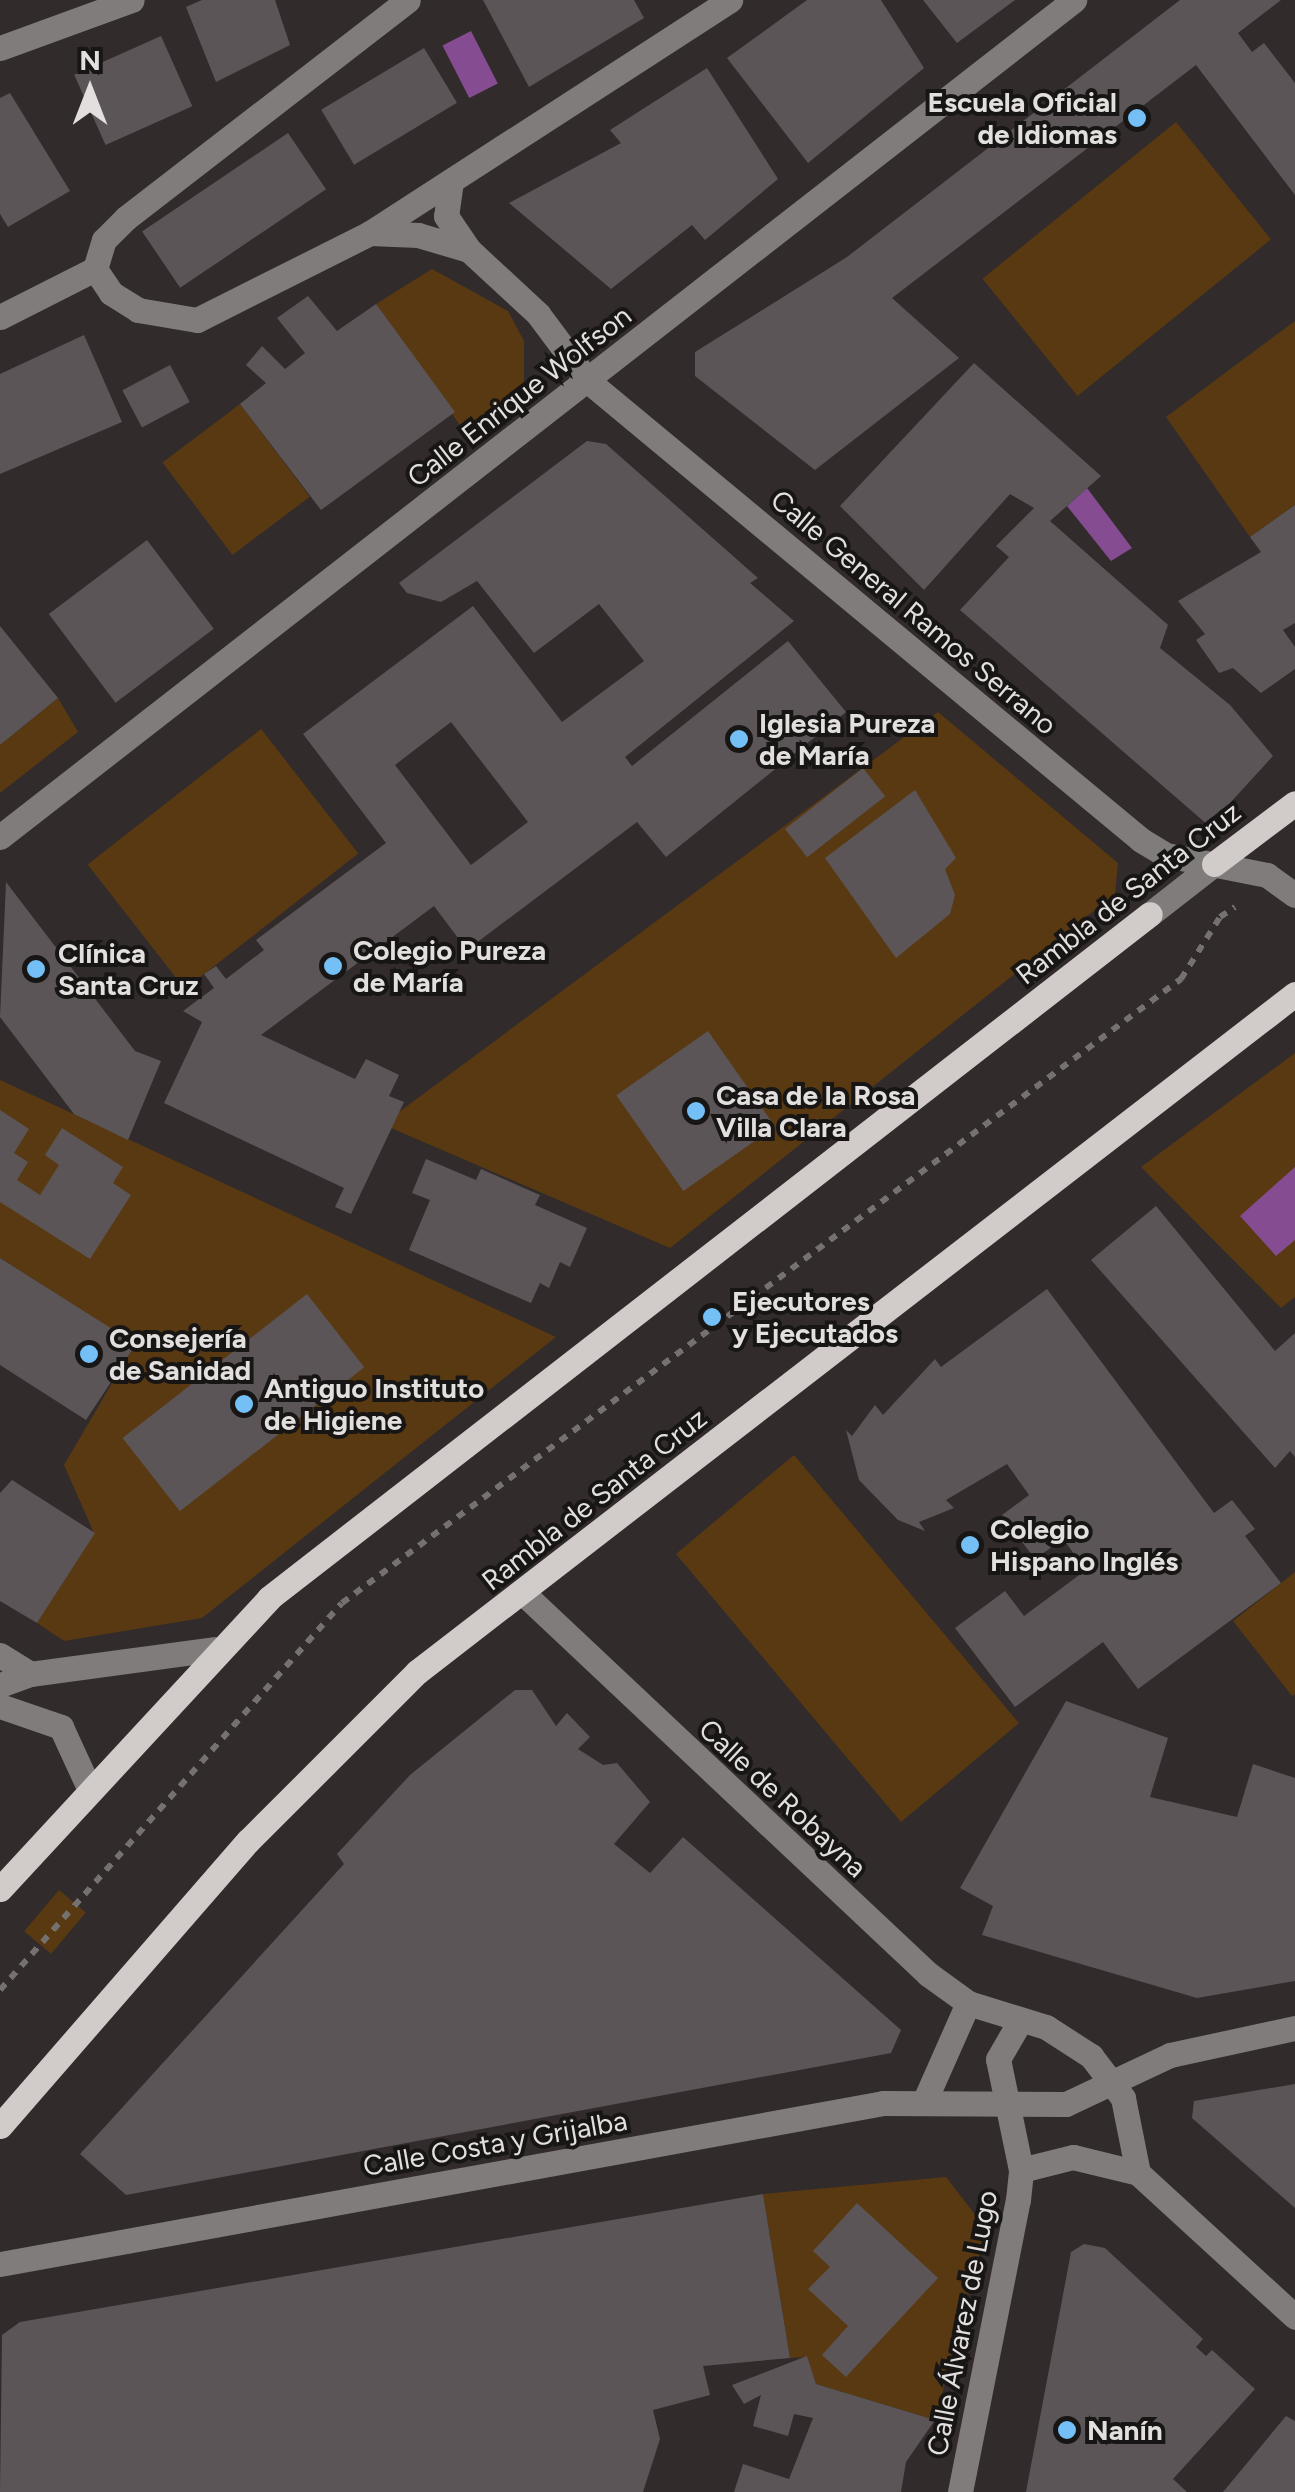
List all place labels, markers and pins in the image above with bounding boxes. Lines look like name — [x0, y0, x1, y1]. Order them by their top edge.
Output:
place label: Escuela Oficial de Idiomas — [927, 85, 1117, 151]
marker: Escuela Oficial de Idiomas — [1126, 107, 1148, 129]
place label: Iglesia Pureza de María — [759, 706, 935, 772]
marker: Iglesia Pureza de María — [728, 728, 750, 750]
place label: Colegio Pureza de María — [353, 933, 546, 999]
place label: Clínica Santa Cruz — [58, 936, 199, 1002]
marker: Colegio Pureza de María — [322, 955, 344, 977]
marker: Clínica Santa Cruz — [23, 956, 49, 982]
place label: Casa de la Rosa Villa Clara — [716, 1078, 915, 1144]
marker: Casa de la Rosa Villa Clara — [685, 1100, 707, 1122]
place label: Ejecutores y Ejecutados — [732, 1284, 898, 1350]
marker: Ejecutores y Ejecutados — [701, 1306, 723, 1328]
place label: Consejería de Sanidad — [109, 1321, 251, 1387]
marker: Consejería de Sanidad — [78, 1343, 100, 1365]
place label: Antiguo Instituto de Higiene — [264, 1371, 484, 1437]
marker: Antiguo Instituto de Higiene — [233, 1393, 255, 1415]
place label: Colegio Hispano Inglés — [990, 1512, 1178, 1578]
marker: Colegio Hispano Inglés — [959, 1534, 981, 1556]
place label: Nanín — [1087, 2413, 1163, 2447]
marker: Nanín — [1056, 2419, 1078, 2441]

